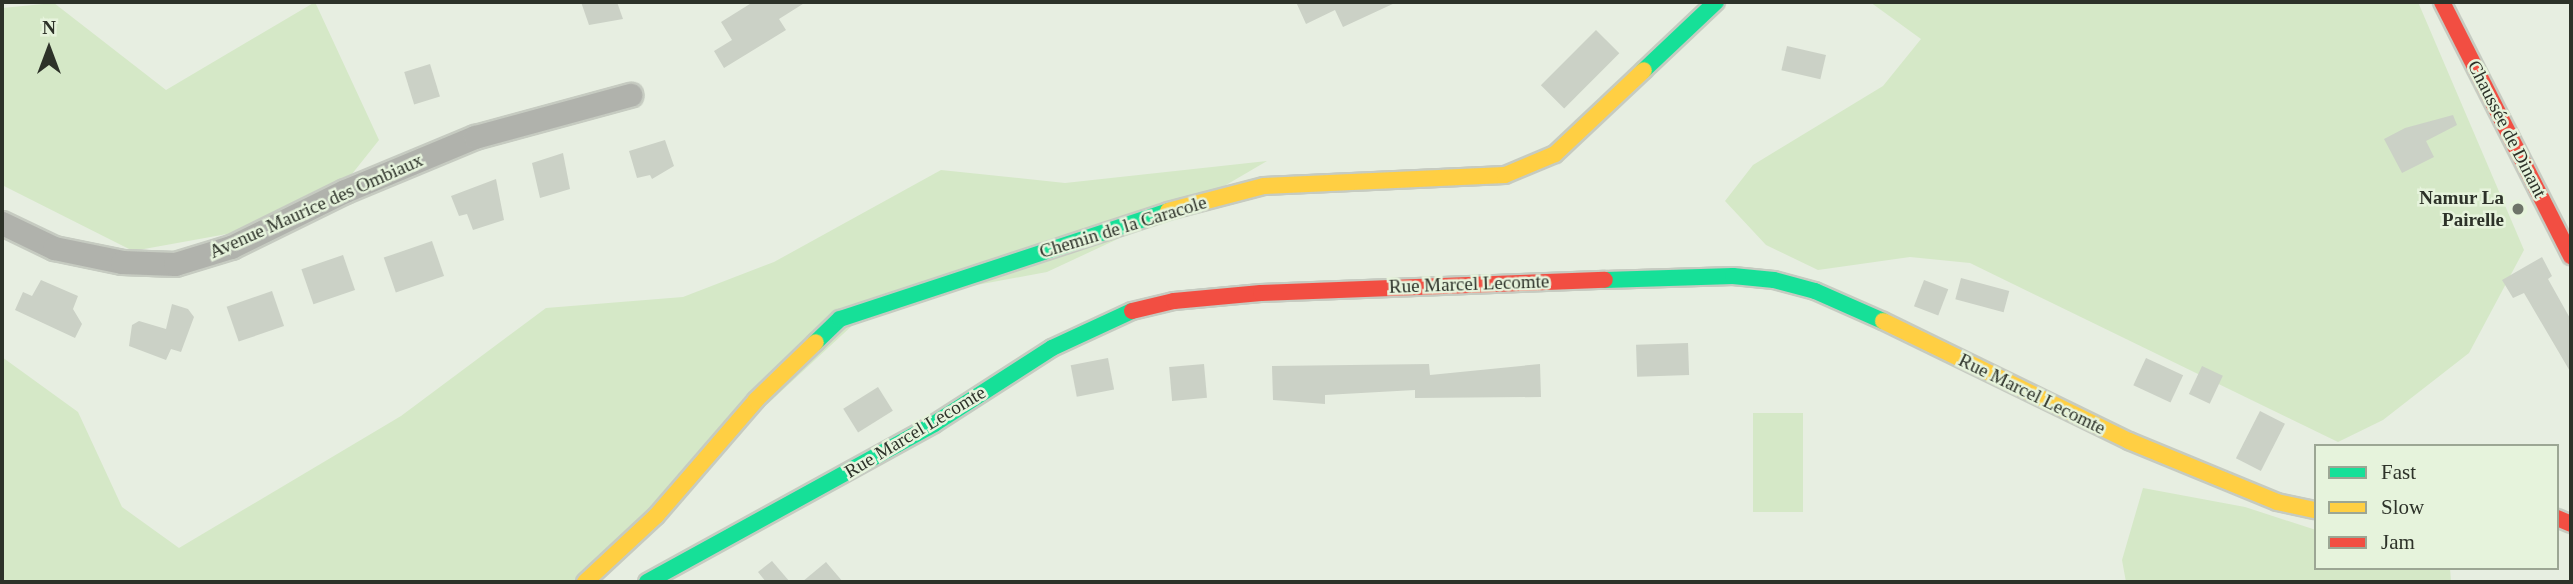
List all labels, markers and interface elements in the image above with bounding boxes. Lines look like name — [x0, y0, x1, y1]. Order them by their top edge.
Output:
north arrow — [14, 14, 84, 84]
text: N — [42, 17, 56, 38]
street label: Chaussée de Dinant — [2463, 57, 2551, 201]
street label: Avenue Maurice des Ombiaux — [206, 149, 426, 263]
place label: Namur La Pairelle — [2419, 187, 2504, 231]
street label: Chemin de la Caracole — [1037, 191, 1209, 263]
marker: Namur La Pairelle — [2510, 201, 2526, 217]
street label: Rue Marcel Lecomte — [1388, 270, 1550, 298]
street label: Rue Marcel Lecomte — [1955, 349, 2109, 439]
street label: Rue Marcel Lecomte — [840, 381, 990, 483]
legend — [2314, 444, 2559, 570]
text: Fast — [2381, 460, 2416, 484]
text: Slow — [2381, 495, 2424, 519]
text: Jam — [2381, 530, 2415, 554]

